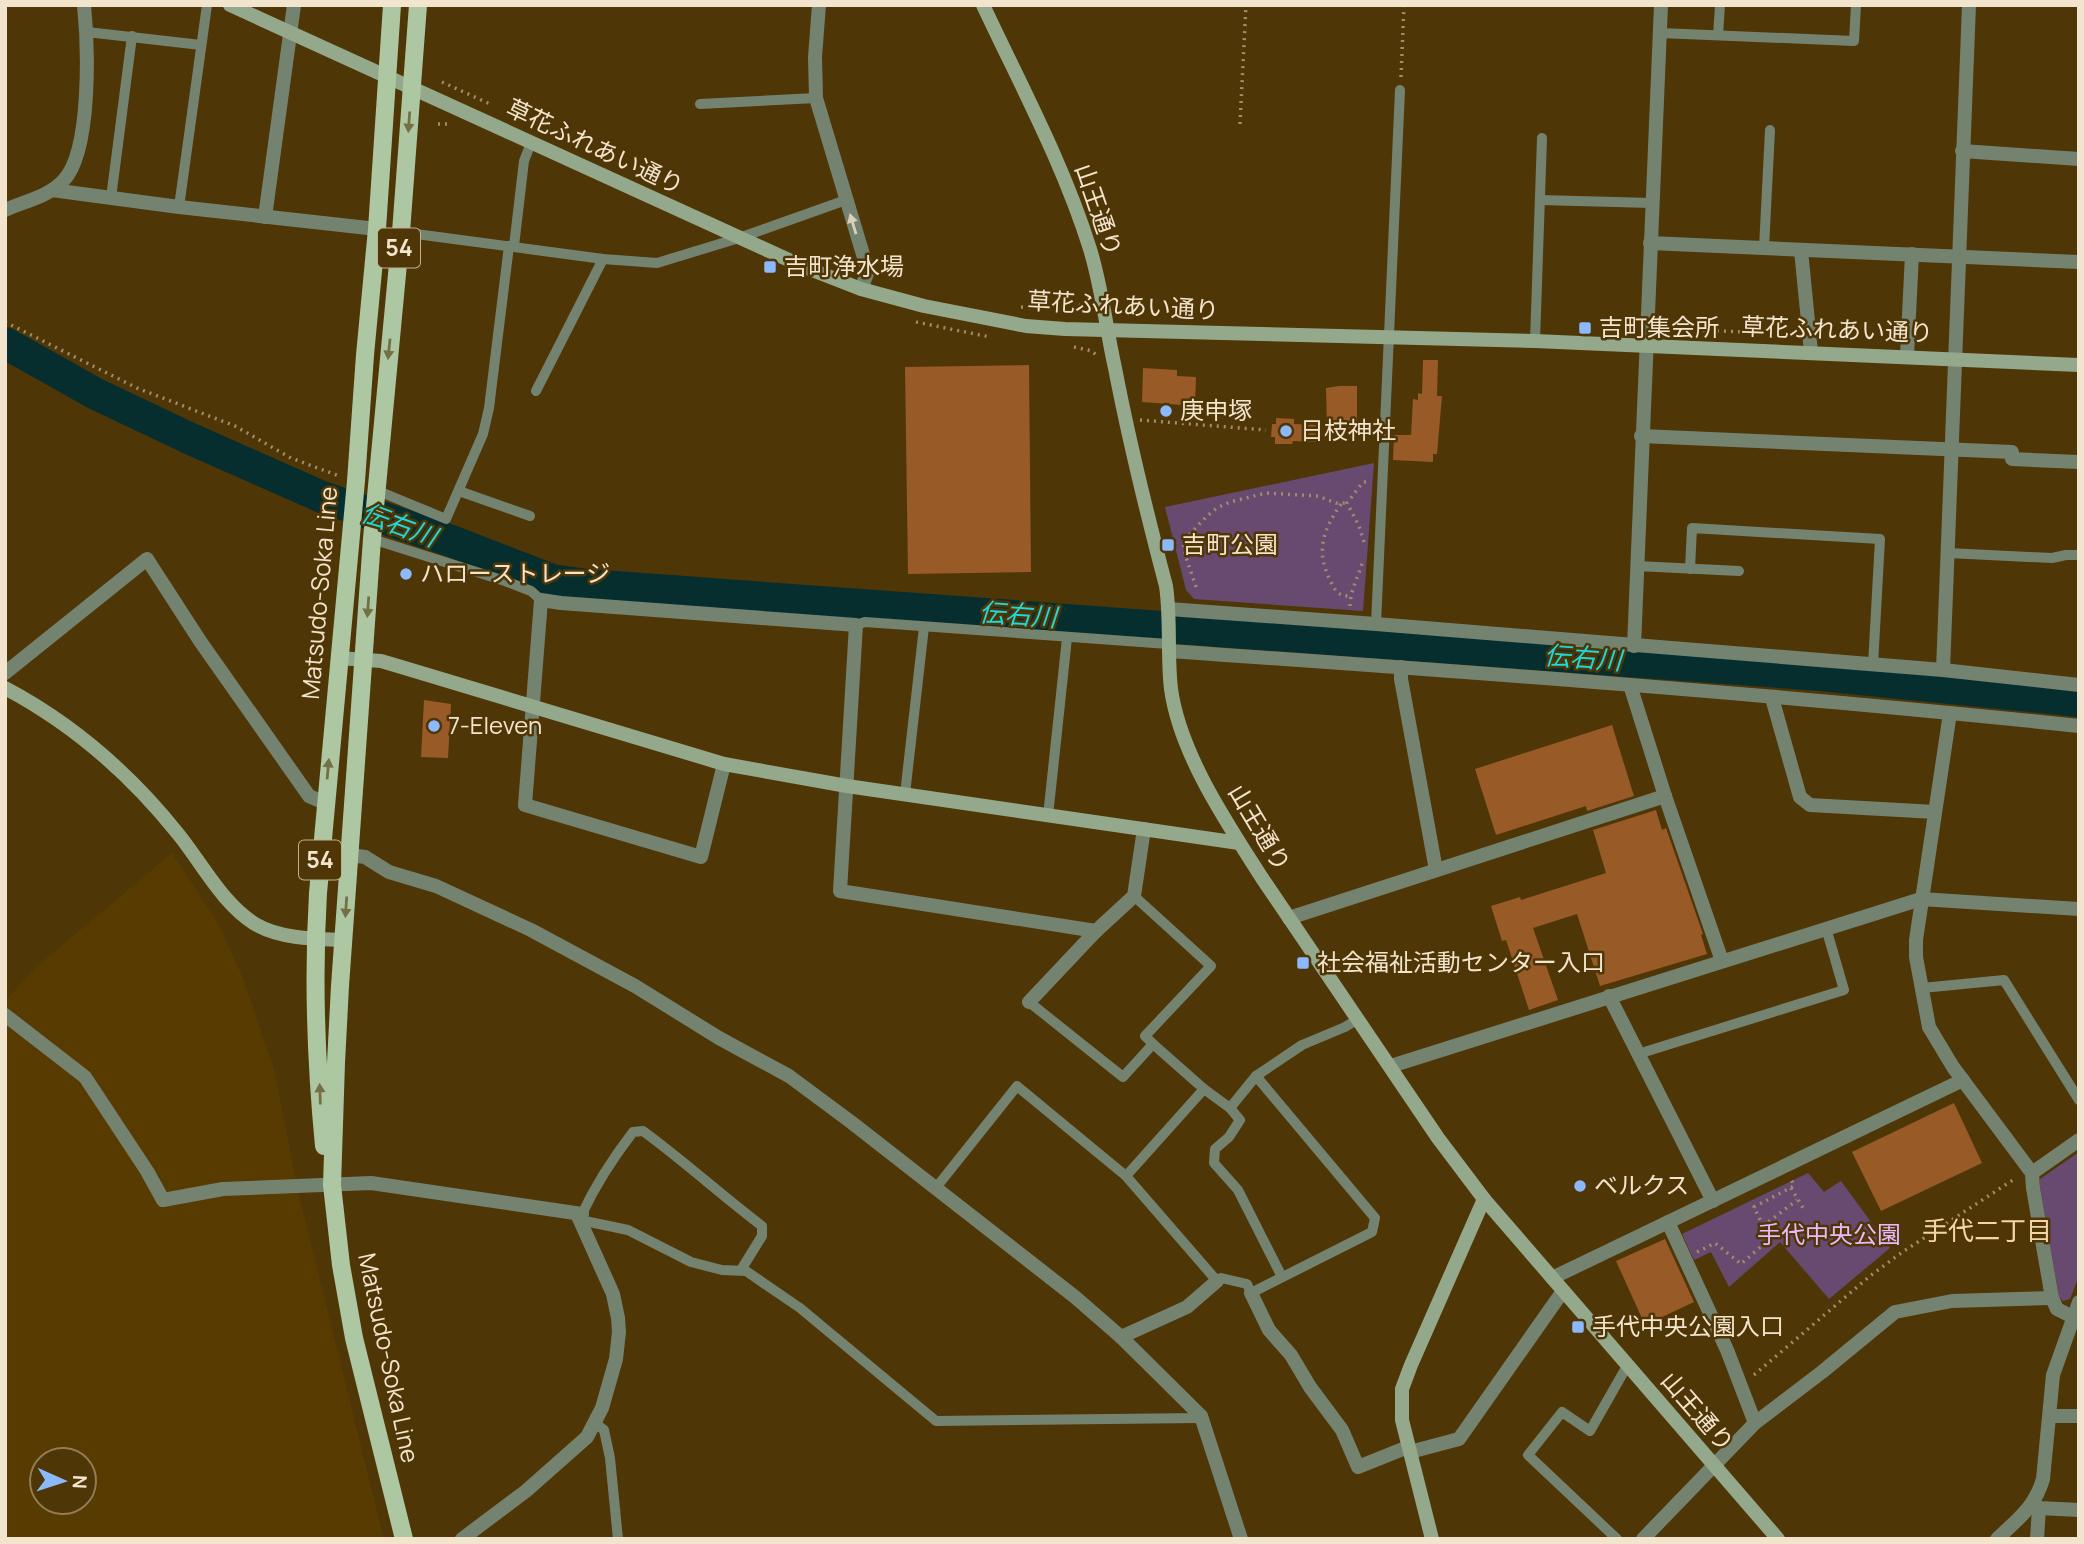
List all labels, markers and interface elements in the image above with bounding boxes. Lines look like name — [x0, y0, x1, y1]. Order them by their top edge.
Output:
street label: 草花ふれあい通り — [502, 90, 690, 201]
one-way arrow — [403, 111, 414, 133]
street label: 山王通り — [1068, 159, 1131, 260]
one-way arrow — [848, 213, 858, 234]
road number: 54 — [378, 229, 420, 268]
place label: 吉町浄水場 — [784, 249, 904, 282]
marker: 吉町浄水場 — [762, 259, 778, 275]
street label: 草花ふれあい通り — [1026, 283, 1220, 326]
street label: 草花ふれあい通り — [1741, 309, 1934, 348]
place label: 吉町集会所 — [1599, 310, 1719, 343]
marker: 吉町集会所 — [1577, 320, 1593, 336]
one-way arrow — [383, 338, 394, 360]
place label: 庚申塚 — [1180, 393, 1252, 426]
marker: 庚申塚 — [1158, 403, 1174, 419]
place label: 日枝神社 — [1300, 413, 1396, 446]
marker: 日枝神社 — [1278, 423, 1294, 439]
street label: Matsudo-Soka Line — [293, 485, 344, 701]
water label: 伝右川 — [357, 494, 445, 555]
place label: 吉町公園 — [1182, 527, 1278, 560]
marker: 吉町公園 — [1160, 537, 1176, 553]
place label: ハローストレージ — [420, 556, 610, 589]
marker: ハローストレージ — [398, 566, 414, 582]
water label: 伝右川 — [978, 593, 1061, 635]
one-way arrow — [362, 596, 373, 618]
water label: 伝右川 — [1543, 636, 1626, 678]
place label: 7-Eleven — [448, 708, 542, 741]
marker: 7-Eleven — [426, 718, 442, 734]
one-way arrow — [323, 758, 334, 780]
street label: 山王通り — [1221, 778, 1299, 877]
road number: 54 — [299, 840, 341, 880]
one-way arrow — [340, 896, 351, 918]
place label: 社会福祉活動センター入口 — [1317, 945, 1605, 978]
marker: 社会福祉活動センター入口 — [1295, 955, 1311, 971]
one-way arrow — [314, 1083, 325, 1105]
place label: ベルクス — [1594, 1168, 1689, 1201]
marker: ベルクス — [1572, 1178, 1588, 1194]
district label: 手代二丁目 — [1922, 1212, 2052, 1248]
park label: 手代中央公園 — [1757, 1217, 1901, 1250]
street label: Matsudo-Soka Line — [351, 1250, 428, 1466]
place label: 手代中央公園入口 — [1592, 1309, 1784, 1342]
marker: 手代中央公園入口 — [1570, 1319, 1586, 1335]
street label: 山王通り — [1654, 1364, 1742, 1458]
north arrow — [28, 1446, 98, 1516]
text: N — [67, 1474, 93, 1489]

